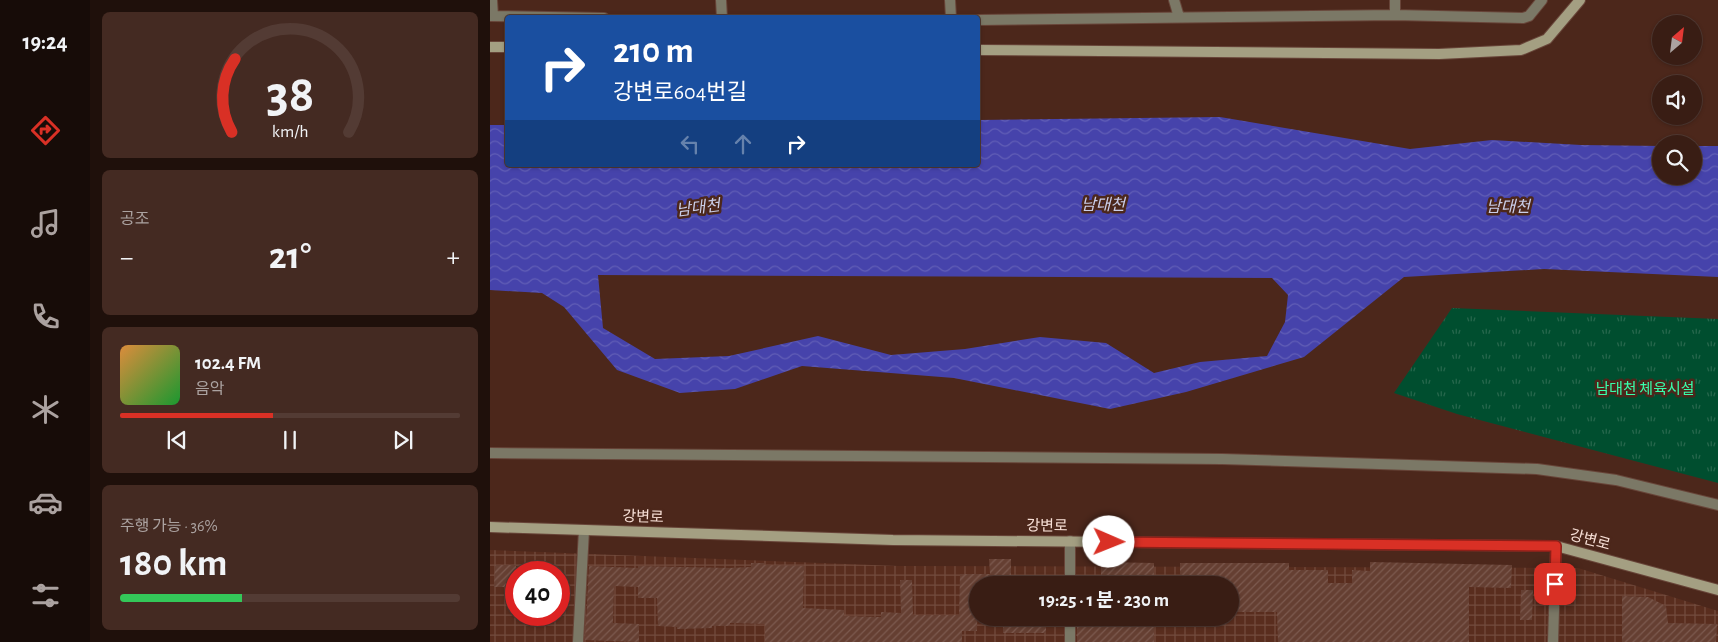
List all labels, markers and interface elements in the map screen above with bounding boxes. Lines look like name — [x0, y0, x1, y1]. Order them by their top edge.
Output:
north arrow — [1652, 15, 1702, 65]
map controls — [1652, 15, 1702, 185]
text: 19:24 — [22, 31, 68, 53]
text: 210 m — [613, 34, 694, 69]
icon: right — [530, 35, 595, 100]
text: 38 — [266, 69, 314, 121]
button: sound — [1652, 75, 1702, 125]
text: 강변로604번길 — [613, 81, 747, 103]
icon: directions — [28, 113, 63, 148]
text: km/h — [272, 123, 308, 141]
icon: left — [676, 130, 704, 158]
icon: ahead — [729, 130, 757, 158]
icon: right — [782, 130, 810, 158]
button: search — [1652, 135, 1702, 185]
water label: 남대천 — [675, 196, 723, 219]
water label: 남대천 — [1081, 196, 1127, 213]
water label: 남대천 — [1486, 198, 1532, 215]
icon: music — [28, 206, 63, 241]
text: 공조 — [120, 211, 149, 227]
text: 21° — [269, 238, 311, 276]
text: − — [120, 244, 133, 272]
text: + — [447, 244, 460, 272]
icon: phone — [28, 299, 63, 334]
text: 102.4 FM — [195, 354, 261, 373]
park label: 남대천 체육시설 — [1595, 380, 1695, 397]
text: 음악 — [195, 381, 224, 397]
icon: climate — [28, 392, 63, 427]
icon: previous — [163, 426, 191, 454]
icon: pause — [276, 426, 304, 454]
icon: next — [389, 426, 417, 454]
icon: car — [28, 485, 63, 520]
street label: 강변로 — [622, 508, 664, 525]
position arrow — [1082, 515, 1134, 567]
street label: 강변로 — [1026, 517, 1068, 534]
text: 주행 가능 · 36% — [120, 518, 218, 534]
street label: 강변로 — [1568, 526, 1612, 553]
text: 180 km — [120, 545, 227, 583]
speed limit sign: 40 — [505, 561, 570, 626]
pin — [1534, 563, 1576, 605]
icon: arrive — [1541, 570, 1569, 598]
icon: filters — [28, 578, 63, 613]
text: 19:25 · 1 분 · 230 m — [1039, 591, 1169, 610]

